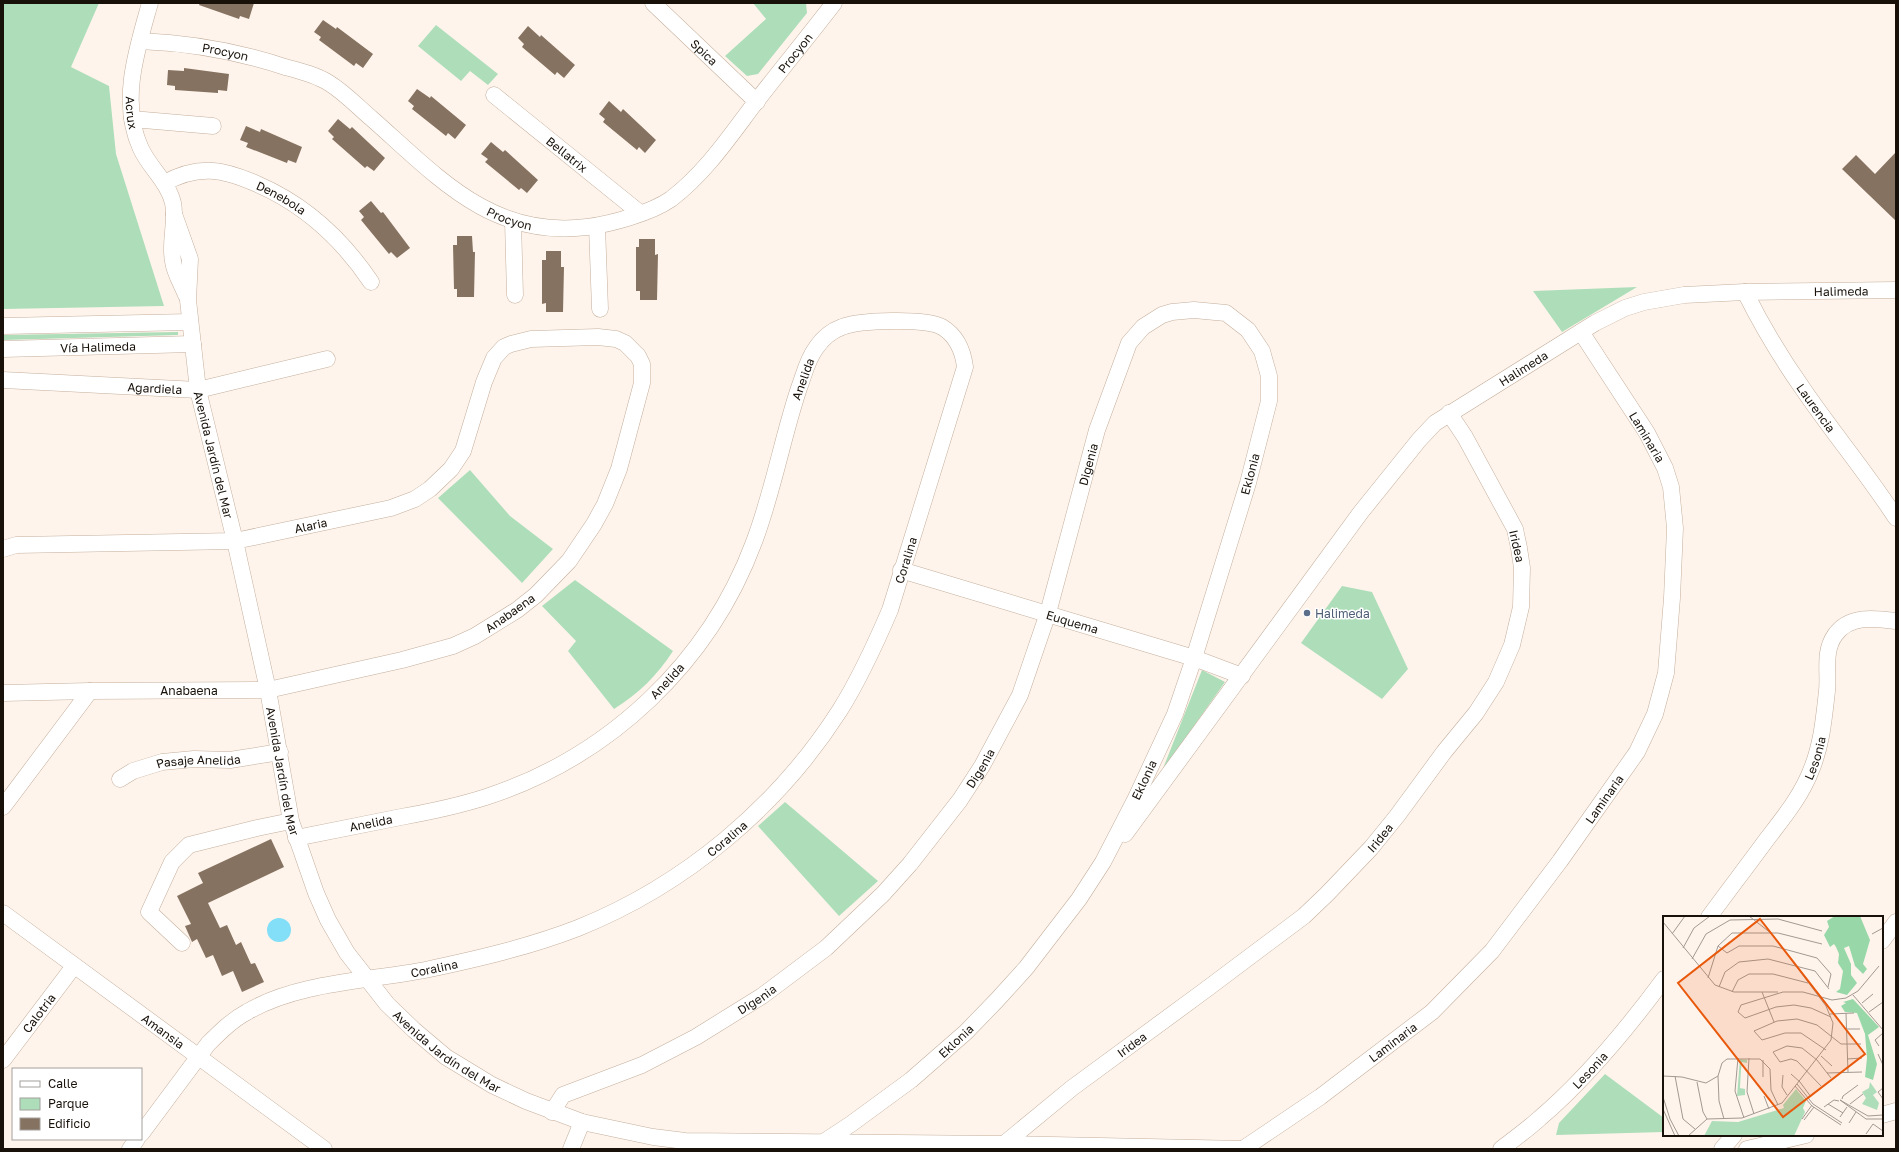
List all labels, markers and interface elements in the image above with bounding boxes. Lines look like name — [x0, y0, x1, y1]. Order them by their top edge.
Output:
street label: Procyon — [774, 30, 815, 76]
street label: Spica — [688, 36, 721, 68]
street label: Procyon — [201, 39, 250, 64]
street label: Acrux — [123, 96, 141, 131]
street label: Bellatrix — [543, 133, 591, 175]
street label: Denebola — [254, 177, 309, 217]
street label: Procyon — [484, 203, 533, 233]
street label: Halimeda — [1814, 283, 1869, 299]
street label: Vía Halimeda — [60, 338, 136, 355]
street label: Halimeda — [1496, 347, 1550, 389]
street label: Anelida — [788, 356, 818, 402]
street label: Agardiela — [127, 379, 183, 397]
street label: Laurencia — [1794, 380, 1839, 435]
street label: Avenida Jardín del Mar — [191, 390, 237, 520]
street label: Laminaria — [1626, 409, 1668, 465]
street label: Digenia — [1075, 441, 1101, 487]
street label: Eklonia — [1237, 452, 1263, 496]
street label: Alaria — [293, 514, 328, 536]
street label: Iridea — [1506, 528, 1528, 564]
street label: Coralina — [891, 535, 920, 585]
street label: Anabaena — [482, 590, 538, 636]
place label: Halimeda — [1315, 606, 1370, 621]
street label: Euquema — [1045, 607, 1100, 636]
marker: Halimeda — [1302, 608, 1312, 618]
street label: Anelida — [647, 660, 687, 702]
street label: Anabaena — [160, 683, 218, 698]
street label: Avenida Jardín del Mar — [264, 706, 303, 838]
street label: Lesonia — [1801, 735, 1828, 782]
street label: Digenia — [962, 746, 997, 791]
street label: Pasaje Anelida — [154, 751, 242, 771]
street label: Eklonia — [1128, 758, 1160, 802]
street label: Laminaria — [1582, 771, 1626, 826]
street label: Anelida — [348, 811, 394, 835]
street label: Coralina — [704, 817, 750, 859]
street label: Iridea — [1364, 820, 1396, 855]
inset map — [1663, 916, 1883, 1136]
street label: Coralina — [409, 956, 459, 980]
street label: Digenia — [734, 981, 779, 1017]
street label: Calotria — [19, 990, 58, 1036]
street label: Avenida Jardín del Mar — [390, 1007, 504, 1096]
street label: Amansia — [139, 1010, 188, 1051]
street label: Laminaria — [1366, 1019, 1420, 1065]
street label: Eklonia — [935, 1021, 977, 1061]
street label: Iridea — [1114, 1028, 1149, 1060]
street label: Lesonia — [1569, 1048, 1610, 1091]
legend — [12, 1068, 142, 1140]
text: Calle — [48, 1076, 78, 1091]
text: Parque — [48, 1096, 89, 1111]
text: Edificio — [48, 1116, 90, 1131]

